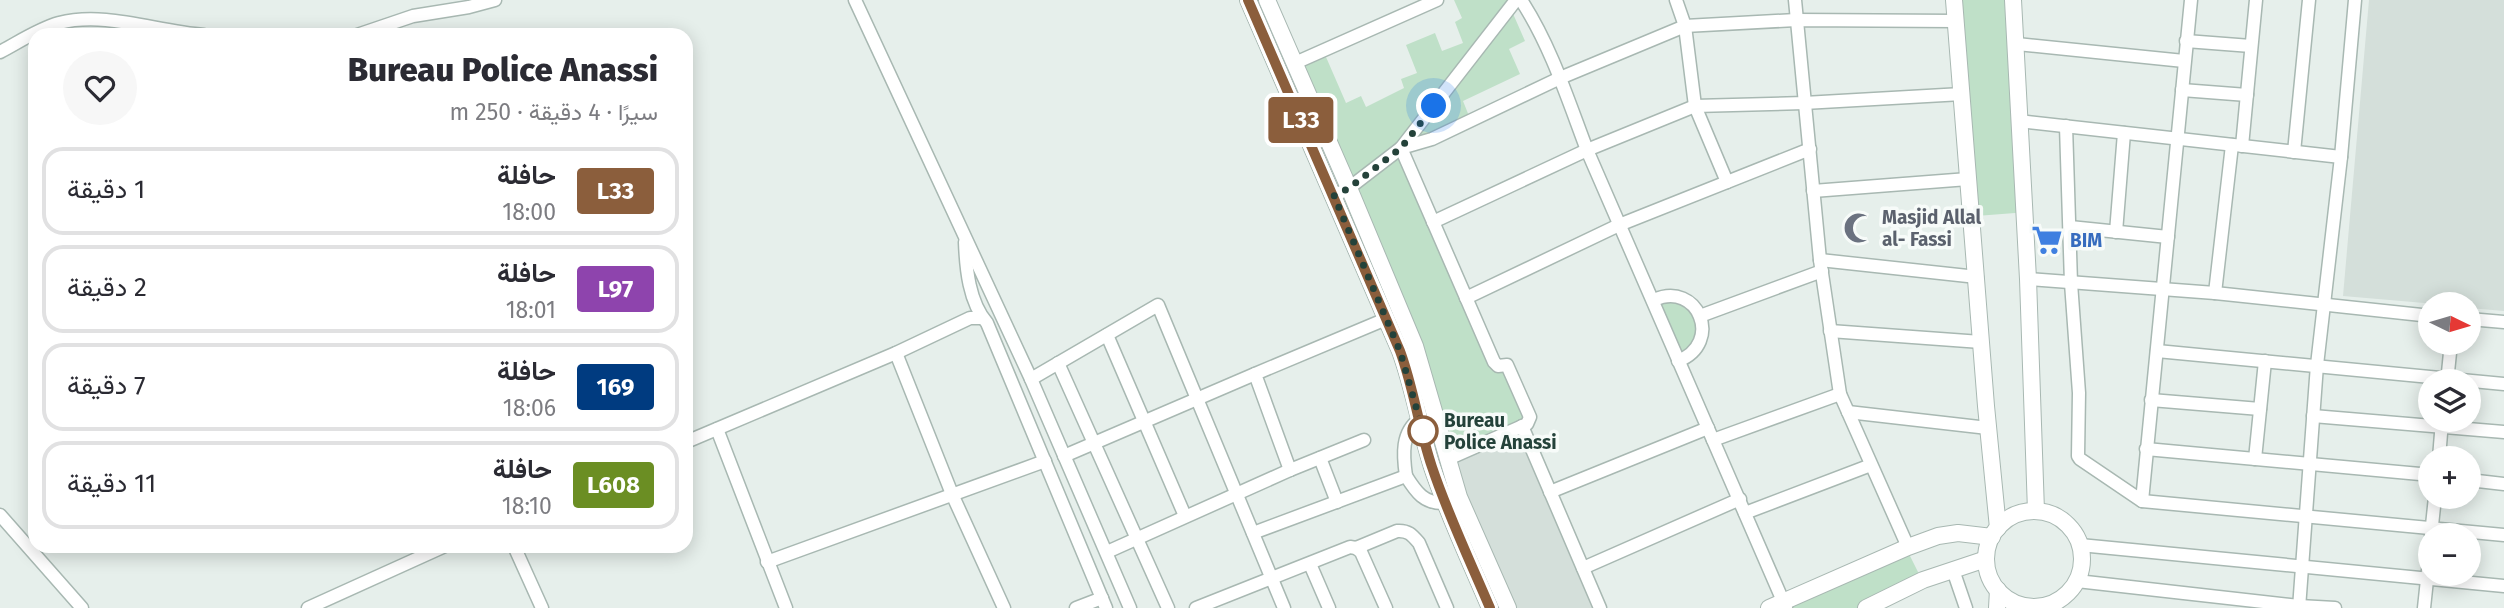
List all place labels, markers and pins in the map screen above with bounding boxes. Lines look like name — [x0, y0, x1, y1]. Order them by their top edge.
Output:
place label: Masjid Allal al- Fassi — [1882, 206, 1982, 251]
mosque icon: Masjid Allal al- Fassi — [1842, 211, 1876, 245]
supermarket icon: BIM — [2030, 223, 2064, 257]
place label: BIM — [2070, 229, 2102, 252]
place label: Bureau Police Anassi — [1444, 409, 1557, 454]
marker: Bureau Police Anassi — [1408, 416, 1438, 446]

